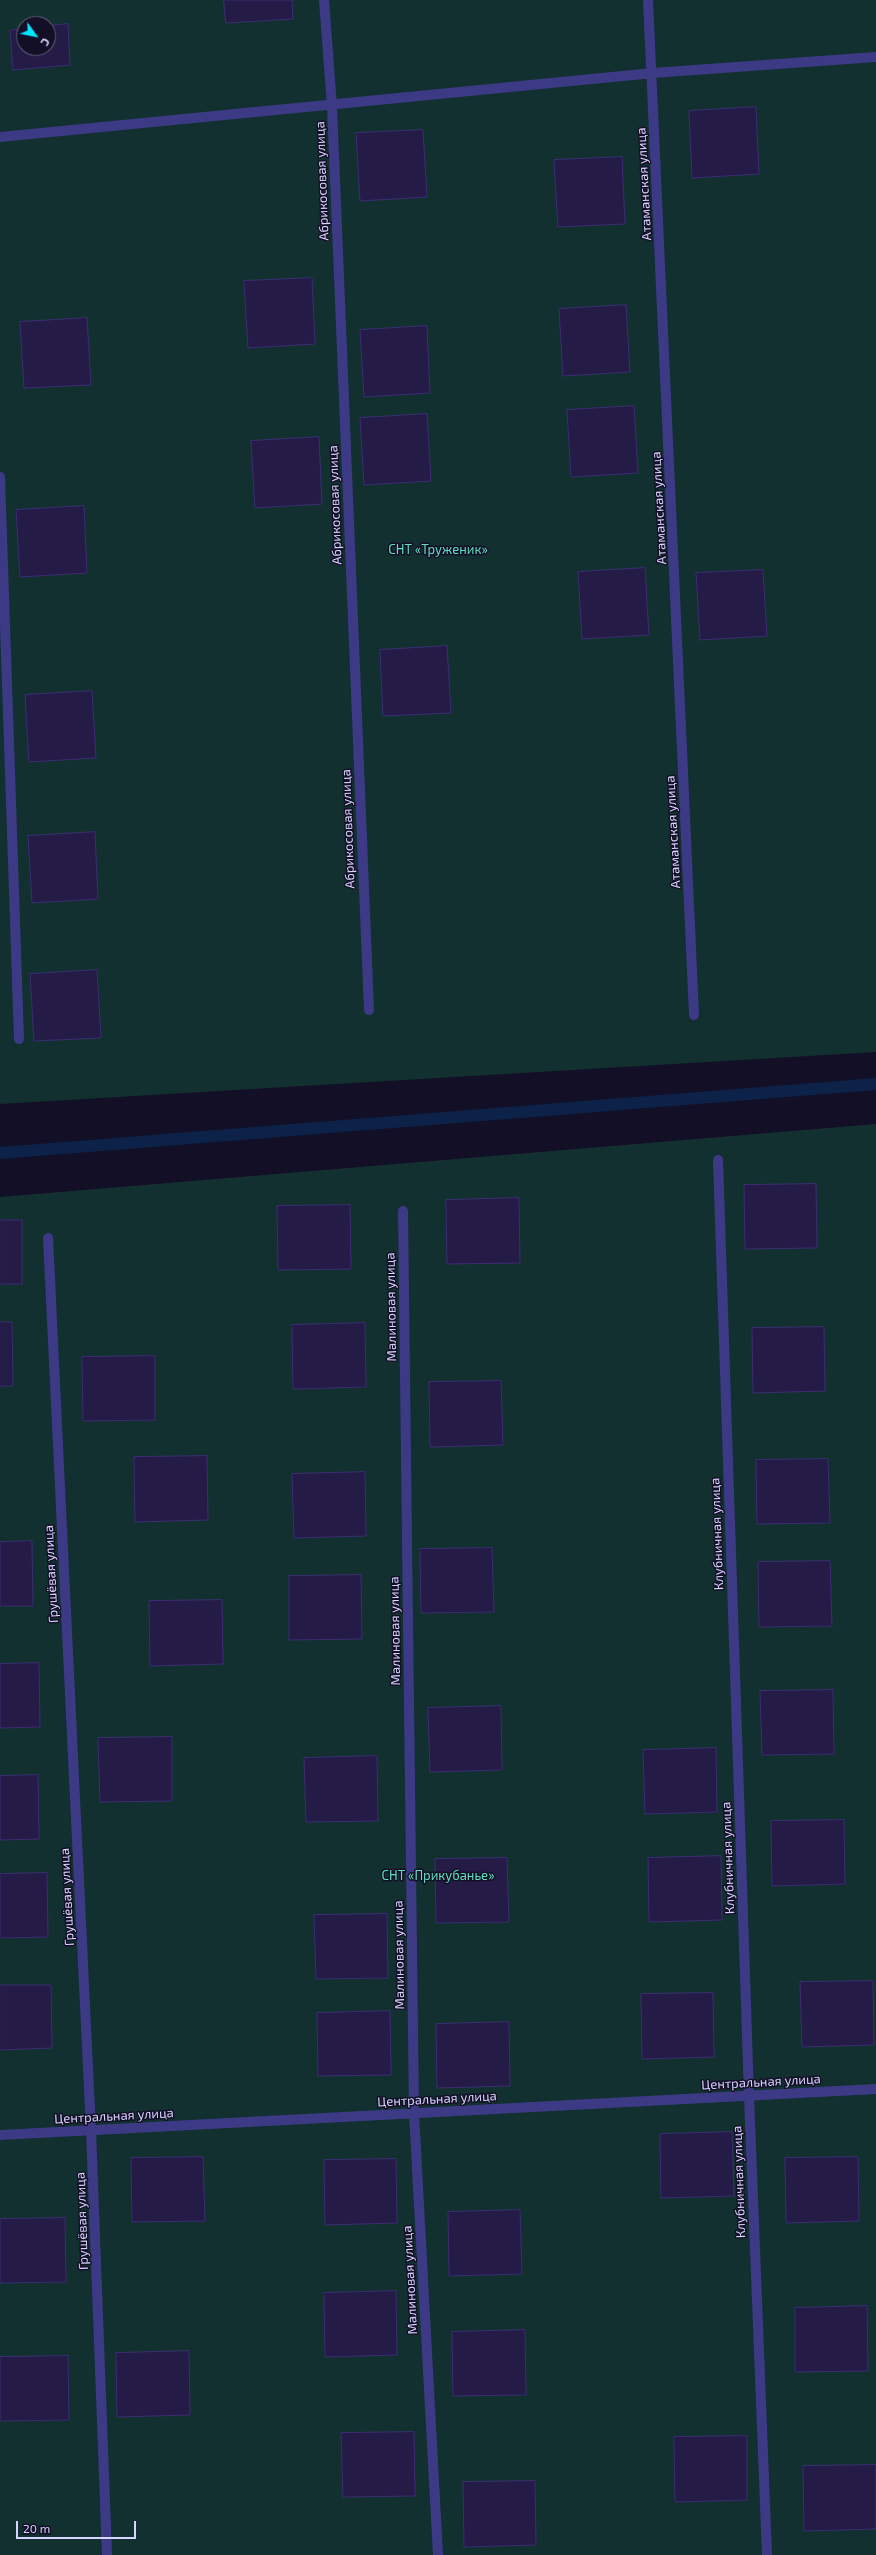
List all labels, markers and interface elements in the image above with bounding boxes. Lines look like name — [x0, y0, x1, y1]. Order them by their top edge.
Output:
north arrow — [16, 16, 56, 56]
text: С — [38, 36, 53, 49]
street label: Абрикосовая улица — [312, 121, 332, 241]
street label: Атаманская улица — [633, 127, 655, 241]
street label: Абрикосовая улица — [325, 445, 345, 565]
street label: Атаманская улица — [648, 451, 670, 565]
park label: СНТ «Труженик» — [388, 542, 488, 558]
street label: Абрикосовая улица — [338, 769, 358, 889]
street label: Атаманская улица — [662, 775, 684, 889]
street label: Малиновая улица — [382, 1252, 400, 1362]
street label: Клубничная улица — [707, 1477, 727, 1591]
street label: Грушёвая улица — [41, 1525, 61, 1623]
street label: Малиновая улица — [386, 1576, 404, 1686]
street label: Клубничная улица — [718, 1801, 738, 1915]
street label: Грушёвая улица — [57, 1848, 77, 1946]
park label: СНТ «Прикубанье» — [382, 1868, 494, 1884]
street label: Малиновая улица — [390, 1900, 408, 2010]
street label: Центральная улица — [701, 2071, 821, 2093]
street label: Центральная улица — [377, 2088, 497, 2110]
street label: Центральная улица — [54, 2105, 174, 2127]
street label: Клубничная улица — [729, 2125, 749, 2239]
street label: Грушёвая улица — [72, 2172, 92, 2270]
street label: Малиновая улица — [399, 2225, 421, 2335]
scale bar — [18, 2513, 138, 2539]
text: 20 m — [23, 2521, 50, 2535]

